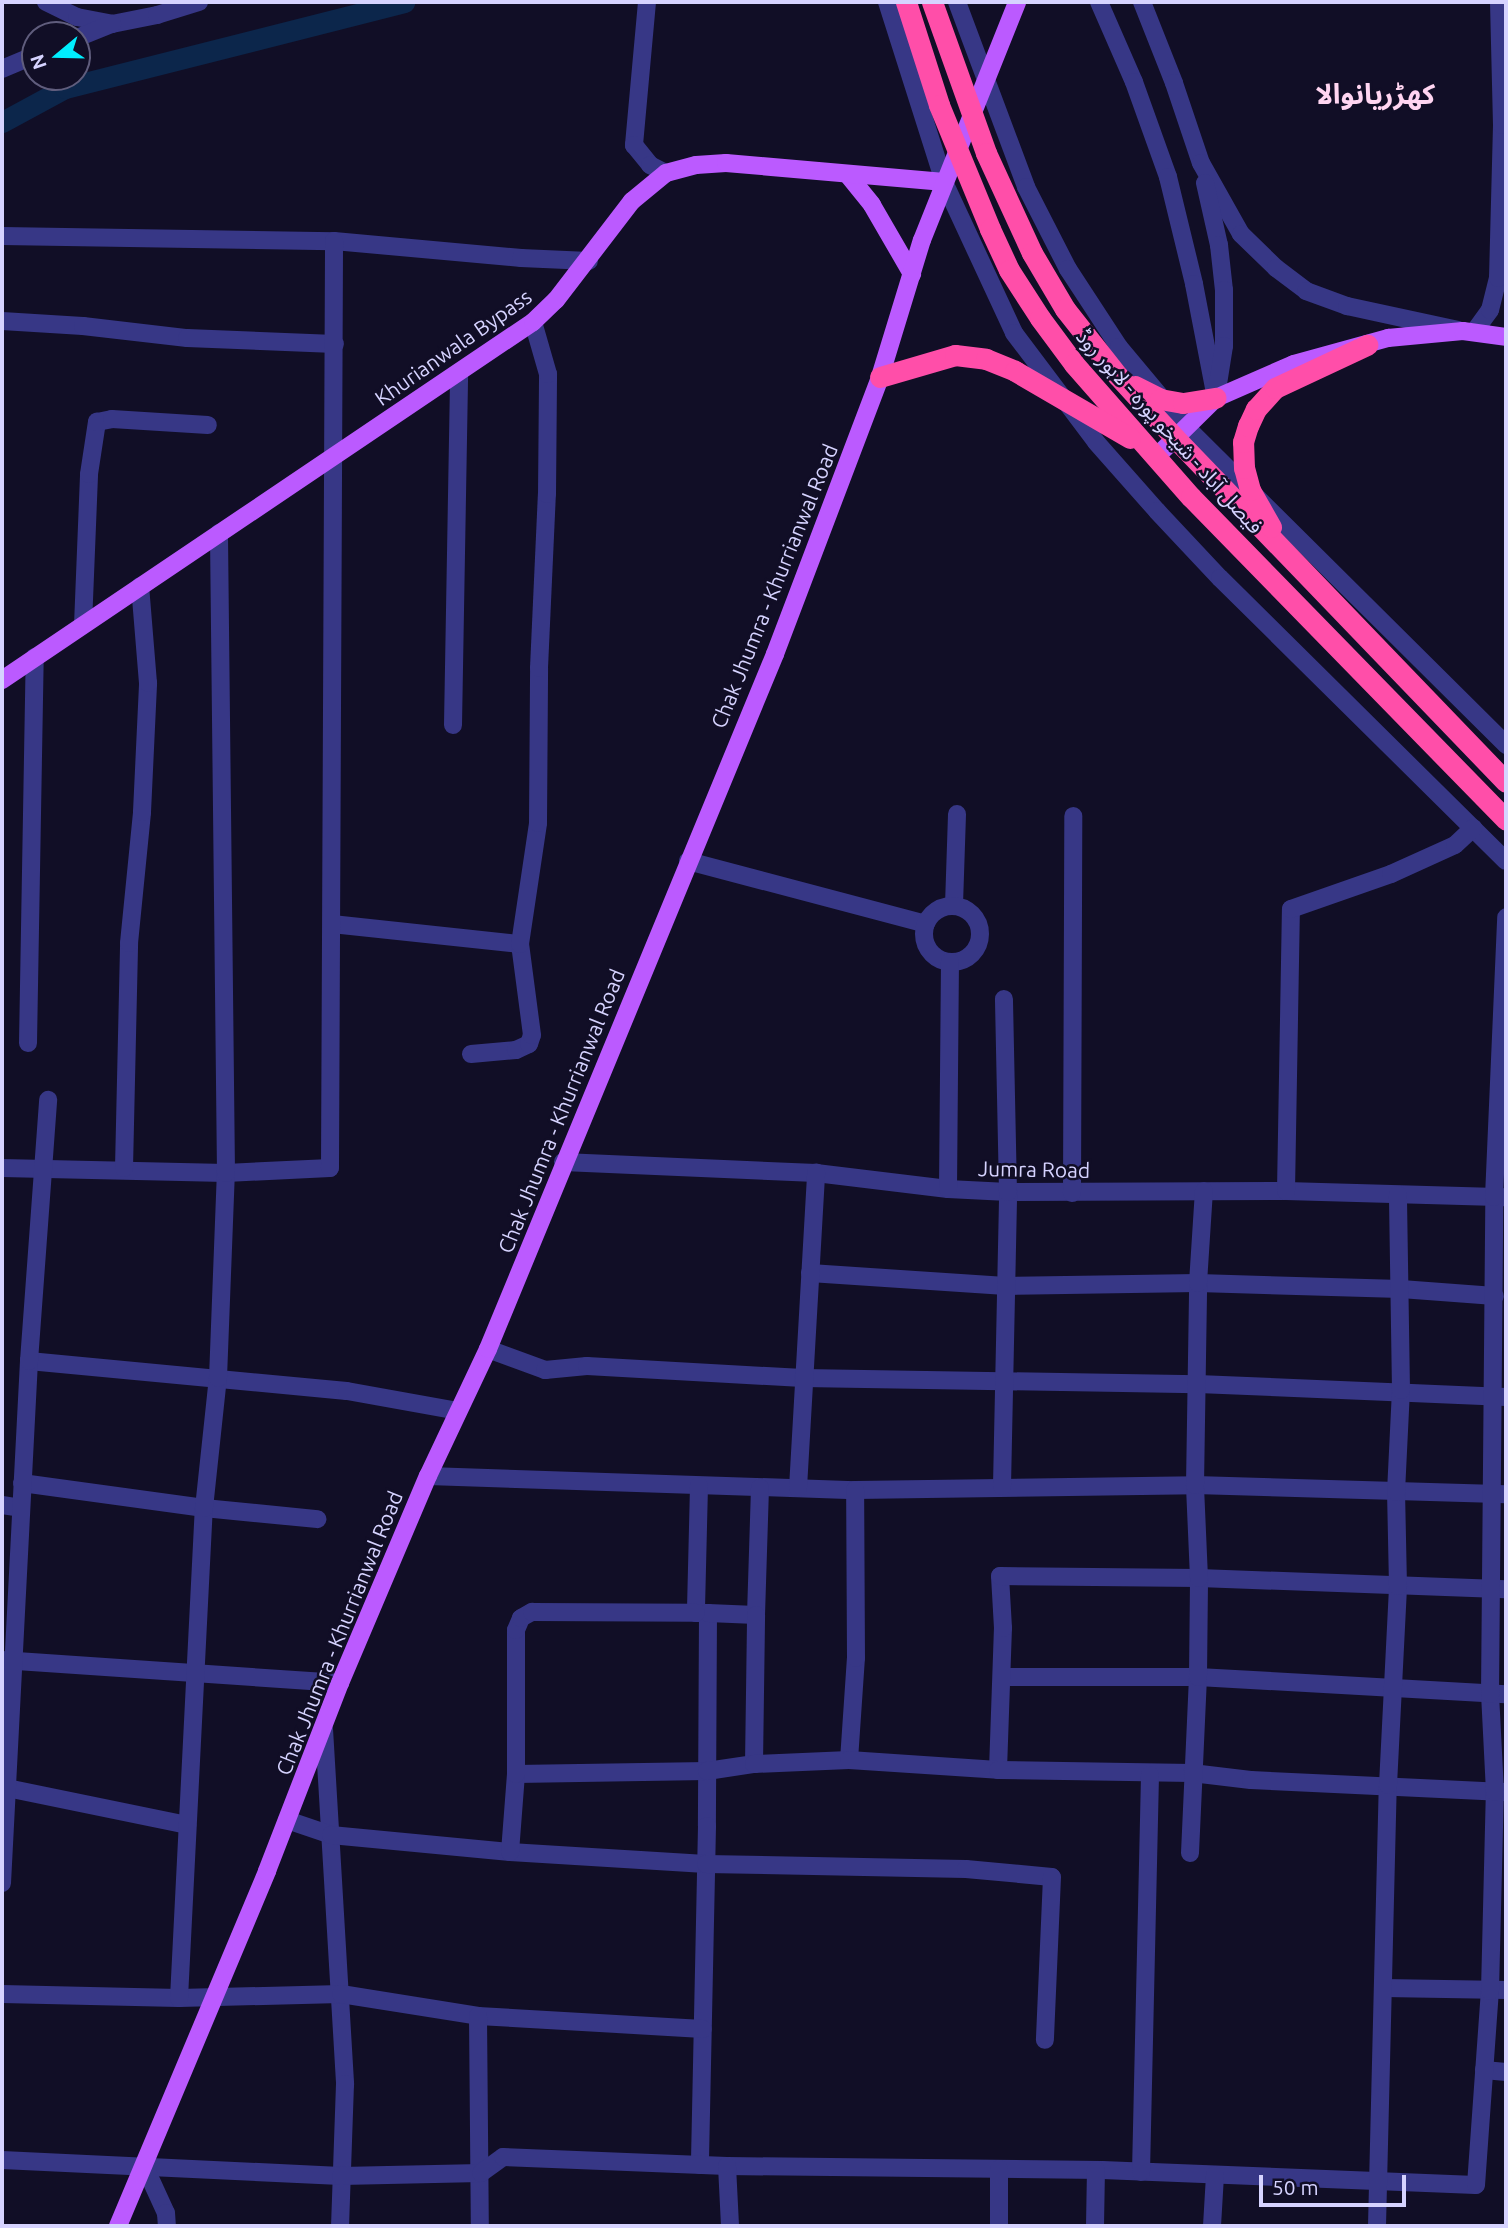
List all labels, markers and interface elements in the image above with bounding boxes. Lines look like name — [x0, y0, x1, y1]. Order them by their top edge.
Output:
north arrow — [21, 21, 91, 91]
text: N — [25, 52, 51, 72]
district label: کھڑریانوالا — [1315, 77, 1435, 111]
street label: Khurianwala Bypass — [370, 283, 536, 411]
street label: فیصل آباد - شیخو پورہ - لاہور روڈ — [1071, 323, 1269, 539]
street label: Chak Jhumra - Khurrianwal Road — [705, 440, 843, 732]
street label: Chak Jhumra - Khurrianwal Road — [492, 965, 630, 1257]
street label: Jumra Road — [978, 1155, 1090, 1183]
street label: Chak Jhumra - Khurrianwal Road — [270, 1487, 408, 1779]
scale bar — [1263, 2162, 1410, 2206]
text: 50 m — [1272, 2175, 1319, 2199]

